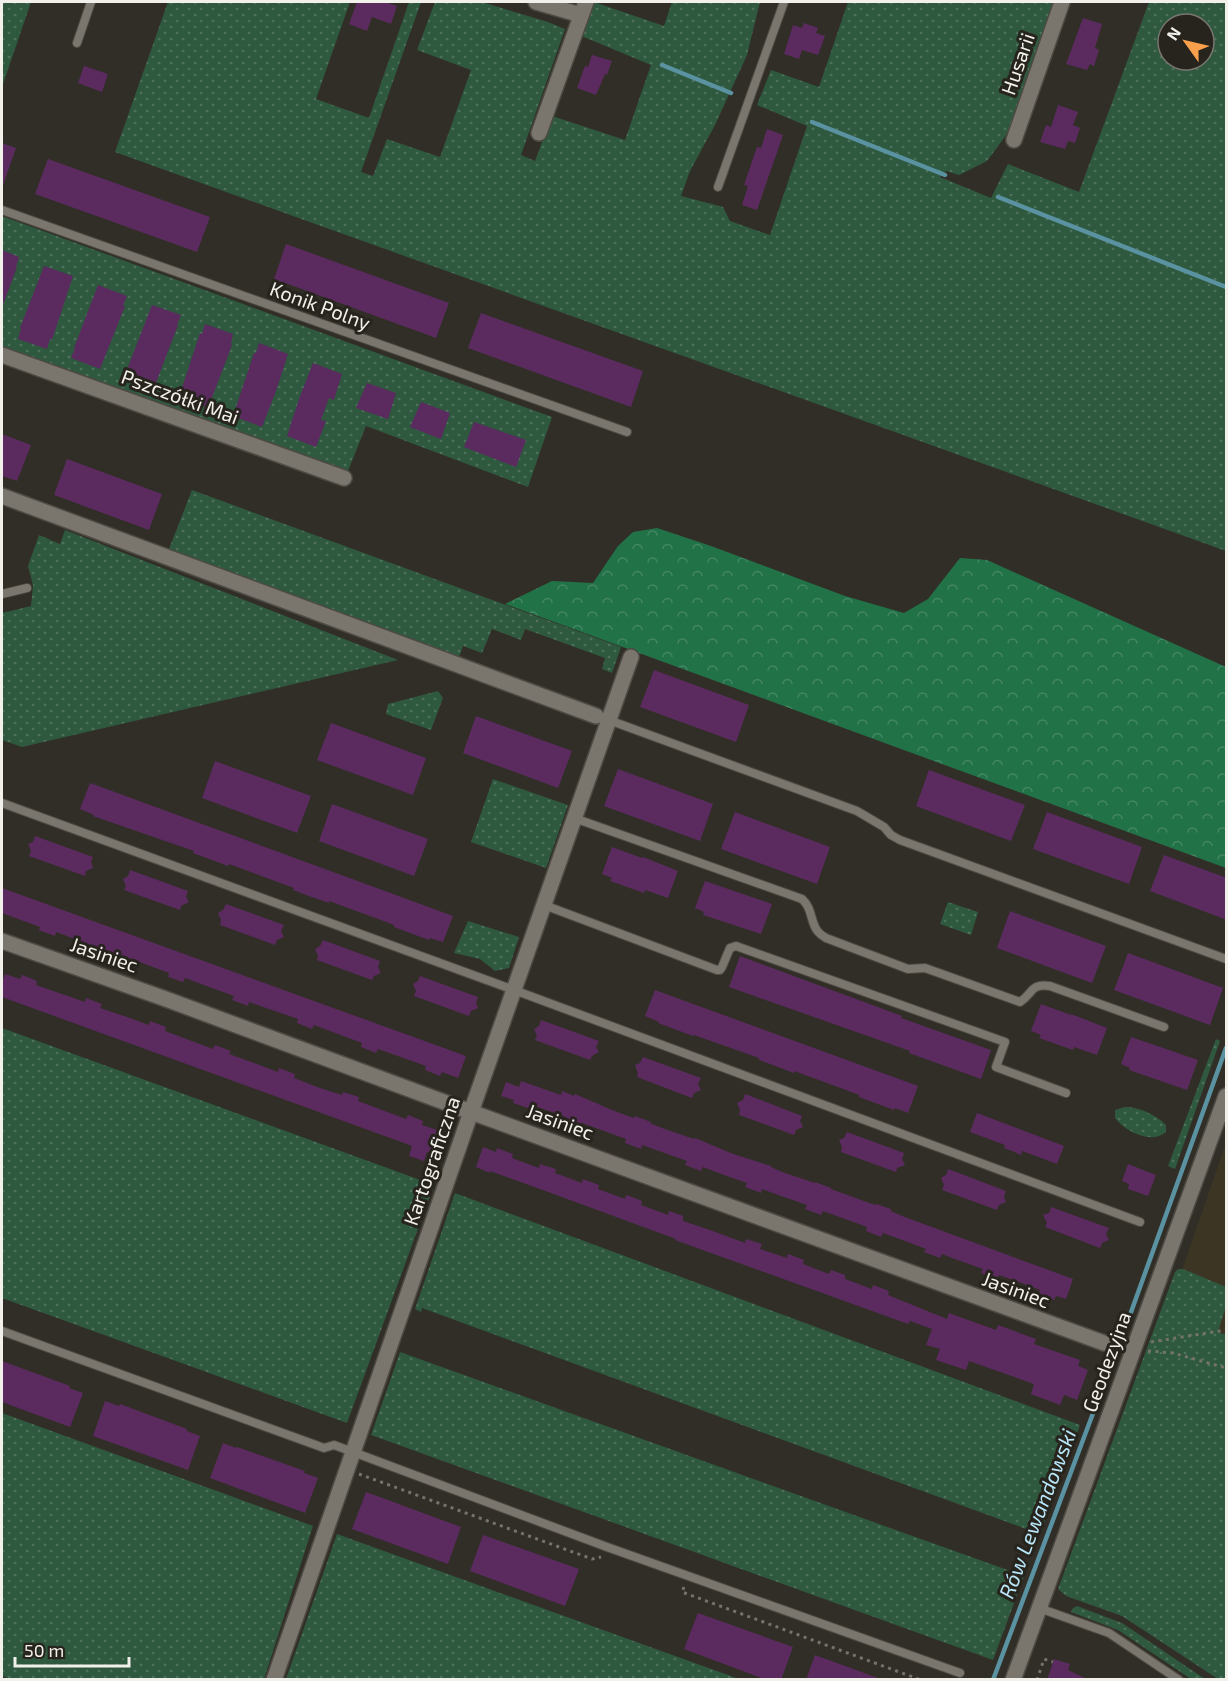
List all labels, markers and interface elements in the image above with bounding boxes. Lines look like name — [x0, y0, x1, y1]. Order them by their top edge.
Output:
north arrow — [1156, 12, 1216, 72]
text: N — [1162, 23, 1184, 43]
street label: Husarii — [995, 30, 1039, 98]
street label: Konik Polny — [267, 276, 374, 334]
street label: Pszczółki Mai — [118, 364, 242, 428]
street label: Jasiniec — [67, 931, 142, 977]
street label: Kartograficzna — [398, 1093, 464, 1228]
street label: Jasiniec — [523, 1098, 598, 1144]
street label: Jasiniec — [979, 1266, 1054, 1312]
street label: Geodezyjna — [1077, 1308, 1135, 1415]
water label: Rów Lewandowski — [993, 1425, 1080, 1602]
scale bar — [15, 1630, 129, 1668]
text: 50 m — [24, 1639, 64, 1661]

